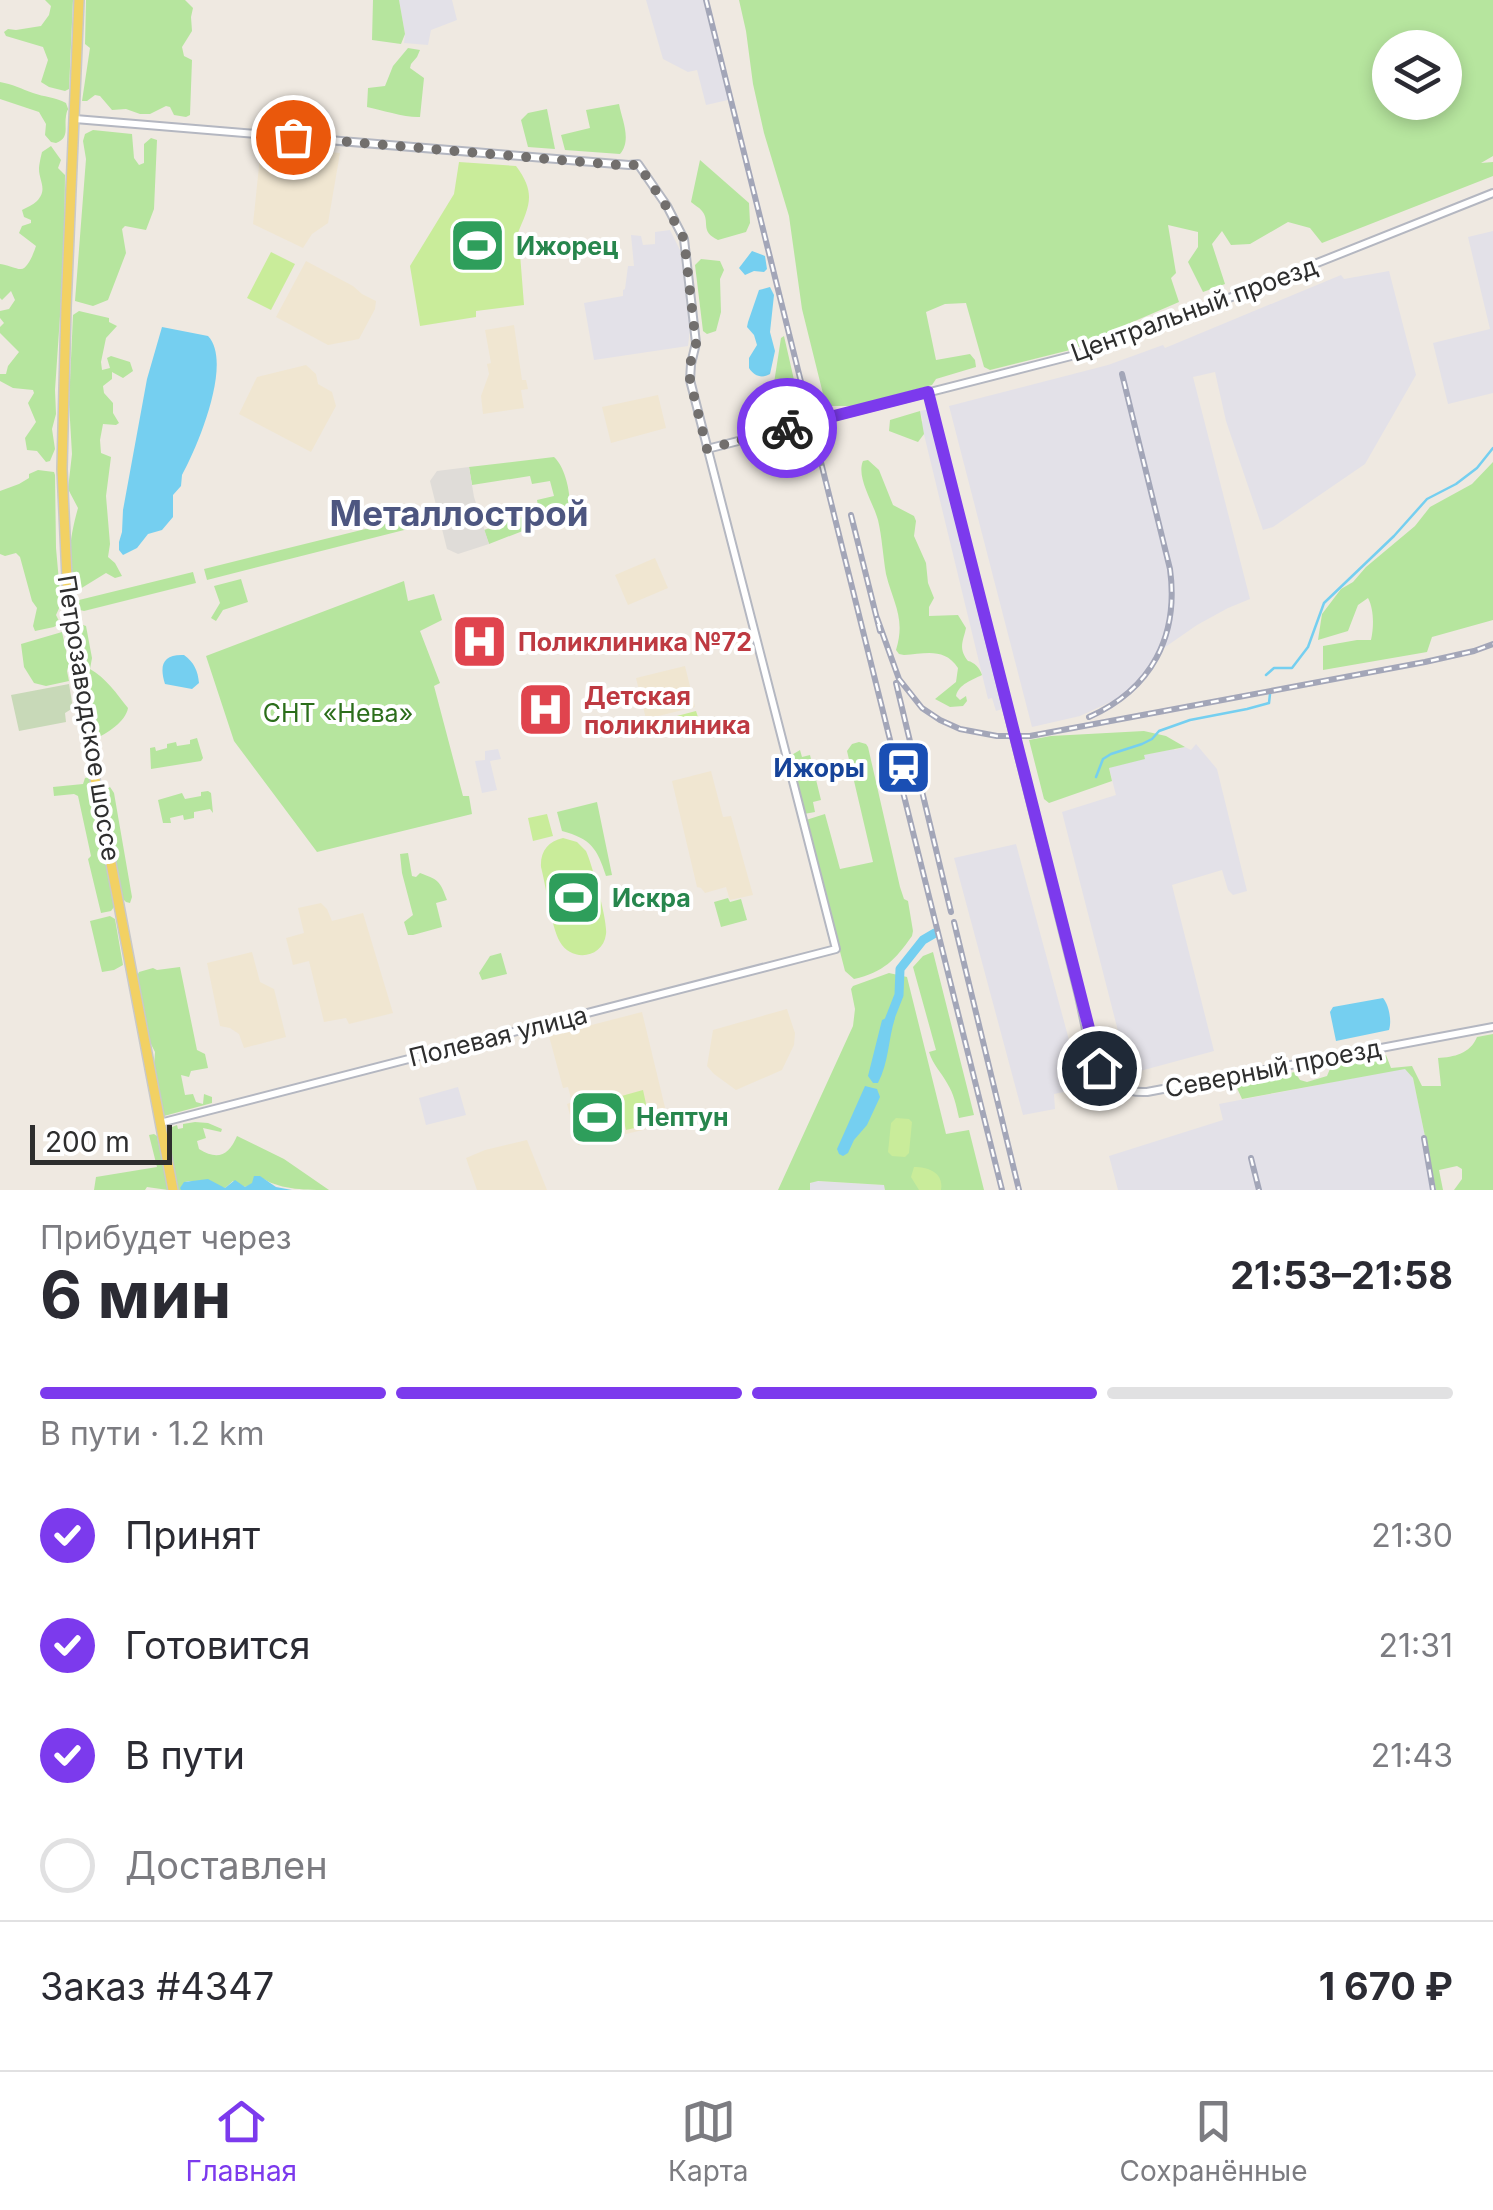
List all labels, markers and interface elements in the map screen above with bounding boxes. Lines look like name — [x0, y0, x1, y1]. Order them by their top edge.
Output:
map controls — [1372, 30, 1462, 120]
button: layers — [1372, 30, 1462, 120]
pin — [251, 95, 336, 180]
icon: bag — [266, 110, 321, 165]
sports icon: Ижорец — [447, 216, 507, 276]
place label: Ижорец — [516, 231, 619, 261]
street label: Центральный проезд — [1067, 250, 1321, 368]
courier — [737, 378, 837, 478]
icon: bike — [760, 401, 815, 456]
district label: Металлострой — [330, 492, 588, 534]
street label: Петрозаводское шоссе — [52, 573, 126, 863]
hospital icon: Поликлиника №72 — [449, 612, 509, 672]
place label: Поликлиника №72 — [518, 627, 752, 657]
hospital icon: Детская поликлиника — [515, 680, 575, 740]
place label: Детская поликлиника — [584, 681, 751, 740]
park label: СНТ «Нева» — [263, 698, 413, 728]
station icon: Ижоры — [874, 738, 934, 798]
place label: Ижоры — [774, 753, 865, 783]
sports icon: Искра — [543, 868, 603, 928]
place label: Искра — [612, 883, 691, 913]
street label: Полевая улица — [406, 999, 590, 1073]
pin — [1057, 1026, 1142, 1111]
street label: Северный проезд — [1162, 1032, 1384, 1104]
icon: home — [1072, 1041, 1127, 1096]
sports icon: Нептун — [567, 1087, 627, 1147]
place label: Нептун — [636, 1102, 729, 1132]
scale bar — [30, 1120, 172, 1164]
text: 200 m — [45, 1125, 130, 1159]
text: Прибудет через — [40, 1218, 292, 1257]
text: 21:53–21:58 — [1230, 1252, 1453, 1298]
text: 6 мин — [40, 1255, 231, 1334]
text: В пути · 1.2 km — [40, 1414, 265, 1453]
icon: check — [40, 1508, 95, 1563]
text: Принят — [125, 1512, 260, 1558]
text: 21:30 — [1371, 1516, 1453, 1555]
icon: check — [40, 1618, 95, 1673]
text: Готовится — [125, 1622, 310, 1668]
text: 21:31 — [1378, 1626, 1453, 1665]
icon: check — [40, 1728, 95, 1783]
text: В пути — [125, 1732, 245, 1778]
text: 21:43 — [1371, 1736, 1453, 1775]
text: Доставлен — [125, 1842, 328, 1888]
text: Заказ #4347 — [40, 1963, 274, 2009]
text: 1 670 ₽ — [1319, 1963, 1453, 2009]
tab: Главная — [185, 2094, 297, 2188]
tab: Карта — [668, 2094, 749, 2188]
tab: Сохранённые — [1120, 2094, 1308, 2188]

